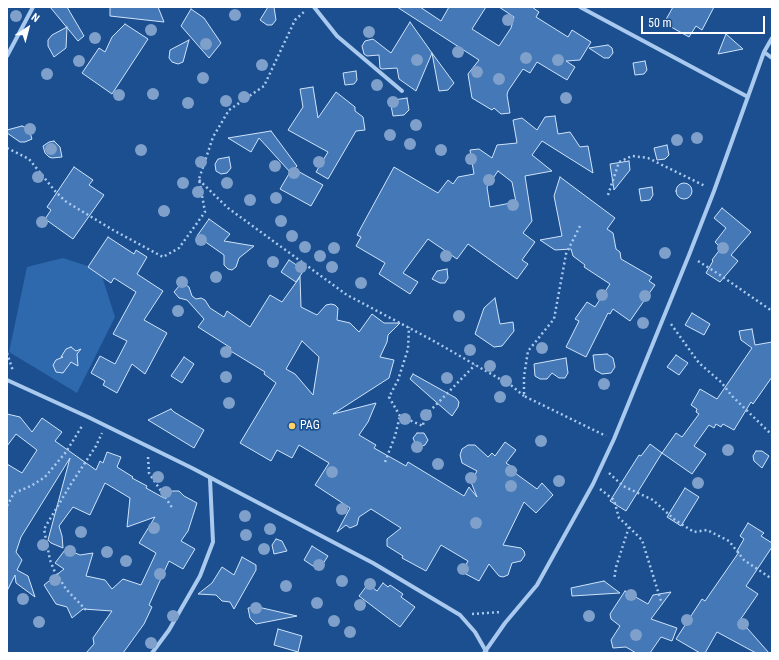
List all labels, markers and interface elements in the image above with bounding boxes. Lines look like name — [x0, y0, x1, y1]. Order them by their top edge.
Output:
north arrow — [8, 8, 48, 48]
scale bar — [643, 8, 767, 34]
text: N — [29, 11, 42, 25]
text: 50 m — [648, 16, 672, 30]
place label: PAG — [300, 419, 320, 433]
marker: PAG — [287, 421, 297, 431]

